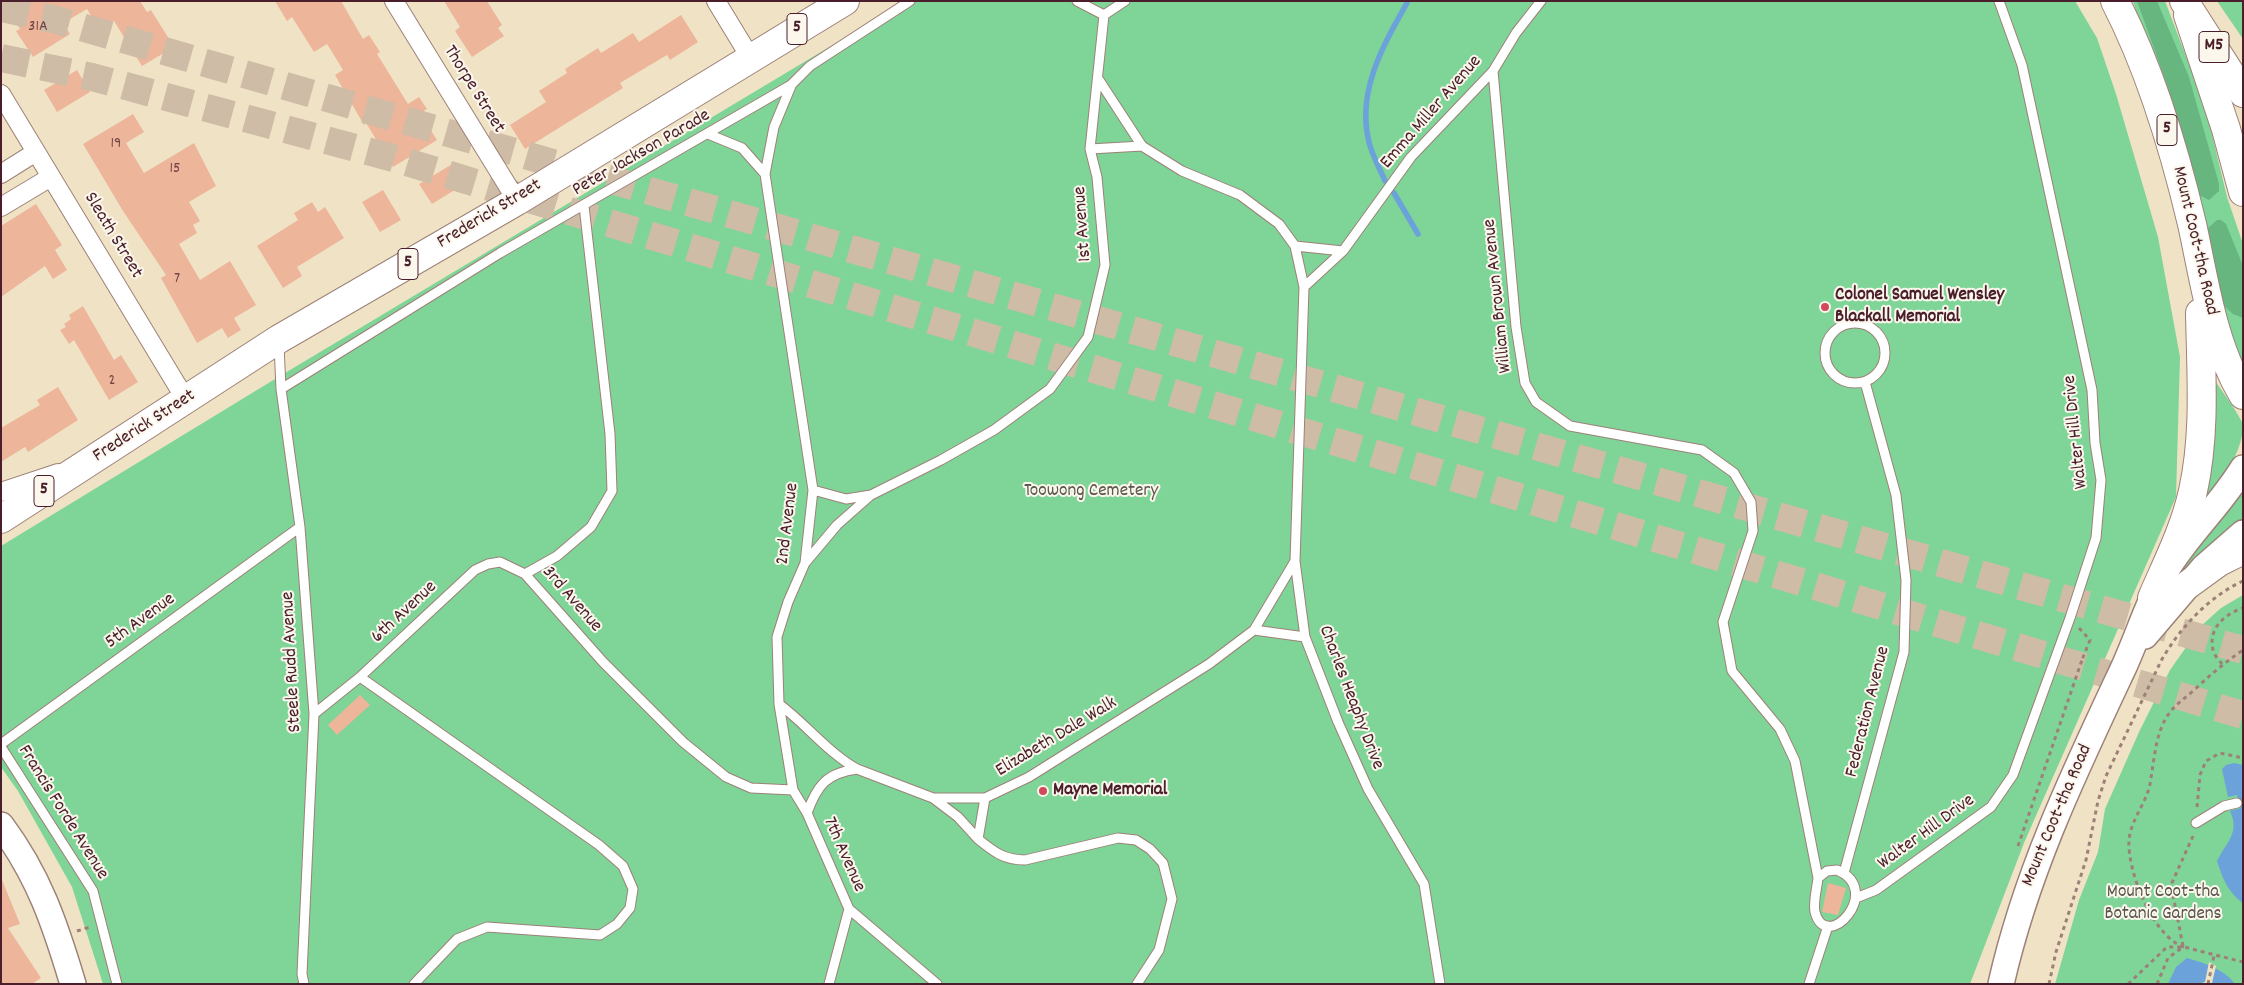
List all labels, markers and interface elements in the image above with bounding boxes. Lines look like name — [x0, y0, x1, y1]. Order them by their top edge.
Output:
road number: 5 — [787, 13, 807, 44]
house number: 31A — [28, 18, 48, 38]
road number: M5 — [2199, 32, 2229, 62]
street label: Thorpe Street — [437, 42, 509, 138]
street label: Emma Miller Avenue — [1376, 51, 1488, 175]
street label: Peter Jackson Parade — [569, 105, 715, 203]
road number: 5 — [2157, 114, 2177, 146]
house number: 19 — [111, 135, 121, 155]
house number: 15 — [170, 160, 180, 180]
street label: Mount Coot-tha Road — [2166, 164, 2222, 318]
street label: Frederick Street — [434, 175, 546, 255]
street label: 1st Avenue — [1070, 186, 1098, 262]
street label: Sleath Street — [77, 189, 147, 283]
street label: William Brown Avenue — [1480, 218, 1518, 374]
road number: 5 — [398, 248, 418, 280]
house number: 7 — [174, 270, 180, 290]
place label: Colonel Samuel Wensley Blackall Memorial — [1835, 285, 2004, 329]
marker: Colonel Samuel Wensley Blackall Memorial — [1819, 301, 1831, 313]
house number: 2 — [109, 372, 115, 392]
street label: Walter Hill Drive — [2060, 374, 2094, 490]
street label: Frederick Street — [89, 385, 201, 469]
road number: 5 — [34, 476, 54, 506]
park label: Toowong Cemetery — [1024, 481, 1158, 503]
street label: 2nd Avenue — [773, 482, 805, 566]
street label: 3rd Avenue — [536, 562, 606, 638]
street label: 6th Avenue — [367, 577, 443, 649]
street label: 5th Avenue — [102, 589, 180, 655]
street label: Steele Rudd Avenue — [278, 591, 308, 733]
street label: Charles Heaphy Drive — [1312, 623, 1388, 773]
street label: Federation Avenue — [1842, 644, 1896, 780]
street label: Elizabeth Dale Walk — [992, 693, 1122, 783]
street label: Mount Coot-tha Road — [2018, 741, 2098, 891]
street label: Francis Forde Avenue — [11, 742, 113, 884]
place label: Mayne Memorial — [1053, 780, 1167, 802]
marker: Mayne Memorial — [1037, 785, 1049, 797]
street label: Walter Hill Drive — [1874, 790, 1980, 876]
street label: 7th Avenue — [816, 814, 870, 896]
park label: Mount Coot-tha Botanic Gardens — [2104, 882, 2222, 926]

